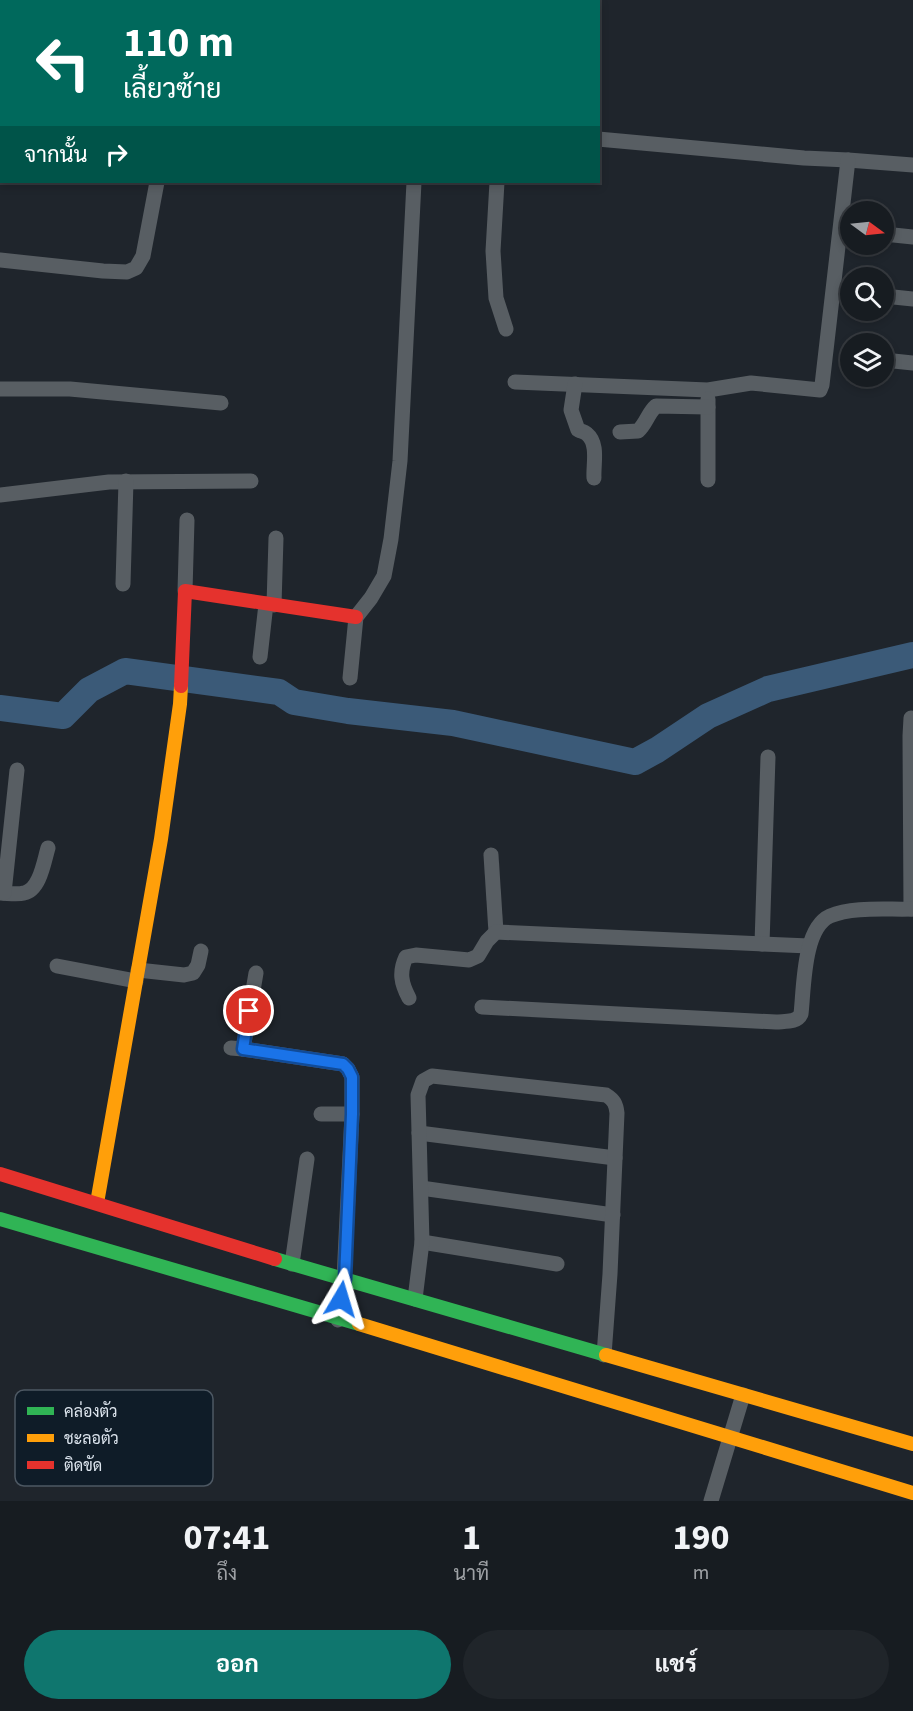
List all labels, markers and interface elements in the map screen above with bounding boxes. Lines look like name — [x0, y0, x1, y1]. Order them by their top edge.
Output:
text: 110 m — [123, 13, 234, 73]
icon: left — [24, 24, 102, 102]
text: เลี้ยวซ้าย — [123, 70, 221, 109]
icon: right — [100, 138, 133, 171]
text: จากนั้น — [24, 139, 88, 171]
north arrow — [840, 201, 894, 255]
map controls — [840, 201, 894, 387]
button: search — [840, 267, 894, 321]
button: layers — [840, 333, 894, 387]
pin — [223, 985, 274, 1036]
icon: arrive — [232, 994, 265, 1027]
position arrow — [309, 1267, 373, 1331]
legend — [15, 1390, 213, 1486]
text: คล่องตัว — [64, 1401, 118, 1423]
text: ชะลอตัว — [64, 1428, 119, 1450]
text: ติดขัด — [64, 1455, 102, 1477]
text: 07:41 — [183, 1512, 270, 1563]
text: 1 — [462, 1512, 481, 1563]
text: 190 — [673, 1512, 730, 1563]
text: m — [693, 1559, 709, 1587]
text: ถึง — [216, 1560, 237, 1588]
text: นาที — [454, 1560, 489, 1588]
button: ออก — [24, 1630, 451, 1699]
button: แชร์ — [463, 1630, 889, 1699]

